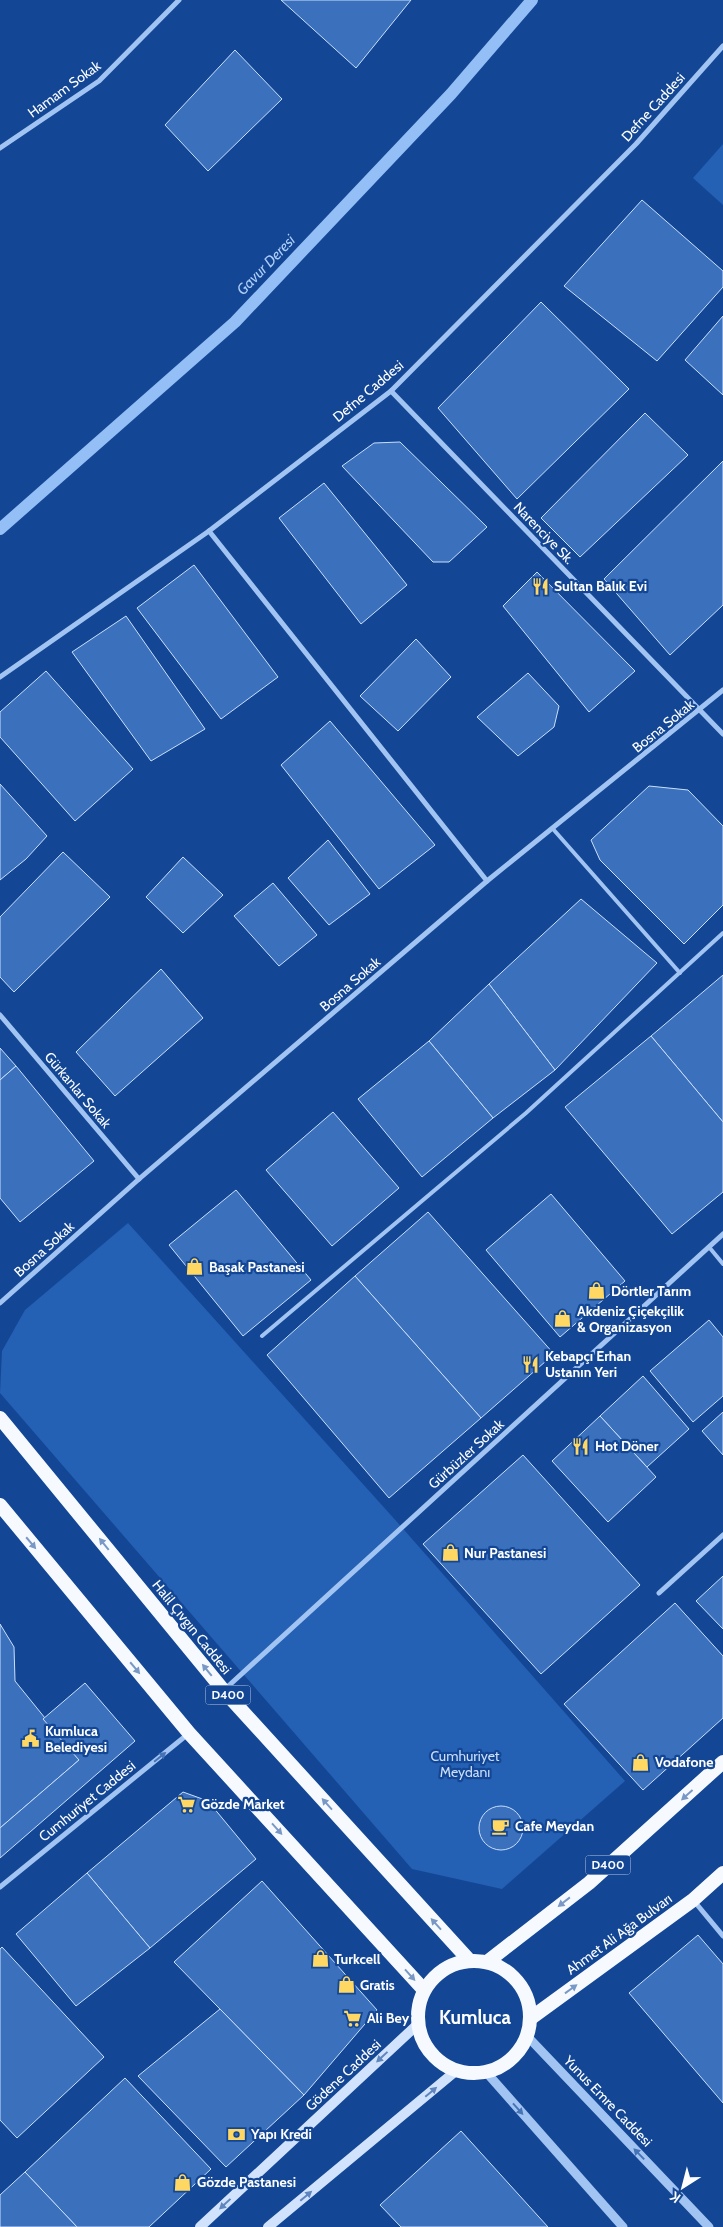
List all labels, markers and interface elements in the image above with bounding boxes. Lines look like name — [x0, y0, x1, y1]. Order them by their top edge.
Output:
street label: Hamam Sokak — [24, 56, 105, 122]
street label: Defne Caddesi — [617, 69, 689, 145]
water label: Gavur Deresi — [233, 231, 300, 299]
street label: Defne Caddesi — [329, 356, 407, 426]
street label: Narenciye Sk. — [510, 498, 578, 568]
restaurant icon: Sultan Balık Evi — [530, 576, 550, 596]
place label: Sultan Balık Evi — [554, 577, 647, 595]
street label: Bosna Sokak — [628, 695, 698, 756]
street label: Bosna Sokak — [316, 952, 385, 1015]
street label: Gürkanlar Sokak — [41, 1048, 116, 1133]
street label: Bosna Sokak — [10, 1217, 78, 1281]
shop icon: Başak Pastanesi — [185, 1257, 205, 1277]
place label: Başak Pastanesi — [209, 1258, 305, 1276]
shop icon: Dörtler Tarım — [587, 1281, 607, 1301]
place label: Dörtler Tarım — [611, 1282, 691, 1300]
place label: Akdeniz Çiçekçilik & Organizasyon — [577, 1302, 684, 1336]
shop icon: Akdeniz Çiçekçilik & Organizasyon — [553, 1309, 573, 1329]
place label: Kebapçı Erhan Ustanın Yeri — [545, 1347, 631, 1381]
restaurant icon: Kebapçı Erhan Ustanın Yeri — [521, 1354, 541, 1374]
street label: Gürbüzler Sokak — [424, 1415, 508, 1493]
restaurant icon: Hot Döner — [571, 1436, 591, 1456]
place label: Hot Döner — [595, 1437, 659, 1455]
one-way arrow — [26, 1536, 37, 1549]
one-way arrow — [98, 1538, 109, 1551]
shop icon: Nur Pastanesi — [440, 1543, 460, 1563]
place label: Nur Pastanesi — [464, 1544, 546, 1562]
street label: Halil Çıvgın Caddesi — [148, 1576, 236, 1678]
one-way arrow — [129, 1661, 140, 1674]
one-way arrow — [201, 1664, 212, 1677]
road number: D400 — [206, 1686, 250, 1704]
place label: Kumluca Belediyesi — [45, 1722, 107, 1756]
public building icon: Kumluca Belediyesi — [21, 1729, 41, 1749]
park label: Cumhuriyet Meydanı — [430, 1747, 500, 1781]
one-way arrow — [153, 1751, 166, 1762]
shop icon: Vodafone — [631, 1752, 651, 1772]
place label: Vodafone — [655, 1753, 713, 1771]
street label: Cumhuriyet Caddesi — [35, 1757, 139, 1845]
one-way arrow — [681, 1789, 693, 1801]
supermarket icon: Gözde Market — [177, 1794, 197, 1814]
place label: Gözde Market — [201, 1795, 285, 1813]
one-way arrow — [321, 1798, 333, 1810]
cafe icon: Cafe Meydan — [491, 1816, 511, 1836]
place label: Cafe Meydan — [515, 1817, 594, 1835]
one-way arrow — [271, 1823, 283, 1835]
road number: D400 — [586, 1856, 630, 1874]
street label: Ahmet Ali Ağa Bulvarı — [562, 1889, 676, 1979]
one-way arrow — [558, 1896, 571, 1907]
one-way arrow — [430, 1918, 442, 1930]
shop icon: Turkcell — [310, 1949, 330, 1969]
place label: Turkcell — [334, 1950, 381, 1968]
one-way arrow — [404, 1969, 416, 1981]
shop icon: Gratis — [336, 1975, 356, 1995]
place label: Gratis — [360, 1976, 395, 1994]
one-way arrow — [564, 1984, 577, 1994]
district label: Kumluca — [439, 2006, 511, 2029]
supermarket icon: Ali Bey — [343, 2008, 363, 2028]
place label: Ali Bey — [367, 2009, 410, 2027]
street label: Gödene Caddesi — [301, 2035, 385, 2115]
one-way arrow — [377, 2051, 389, 2063]
street label: Yunus Emre Caddesi — [559, 2051, 656, 2150]
one-way arrow — [424, 2086, 437, 2097]
one-way arrow — [512, 2102, 524, 2114]
bank icon: Yapı Kredi — [227, 2124, 247, 2144]
place label: Yapı Kredi — [250, 2125, 312, 2143]
one-way arrow — [633, 2148, 645, 2160]
north arrow — [658, 2162, 708, 2212]
shop icon: Gözde Pastanesi — [173, 2172, 193, 2192]
place label: Gözde Pastanesi — [197, 2173, 296, 2191]
text: K — [666, 2188, 684, 2207]
one-way arrow — [299, 2190, 312, 2201]
one-way arrow — [219, 2198, 231, 2210]

